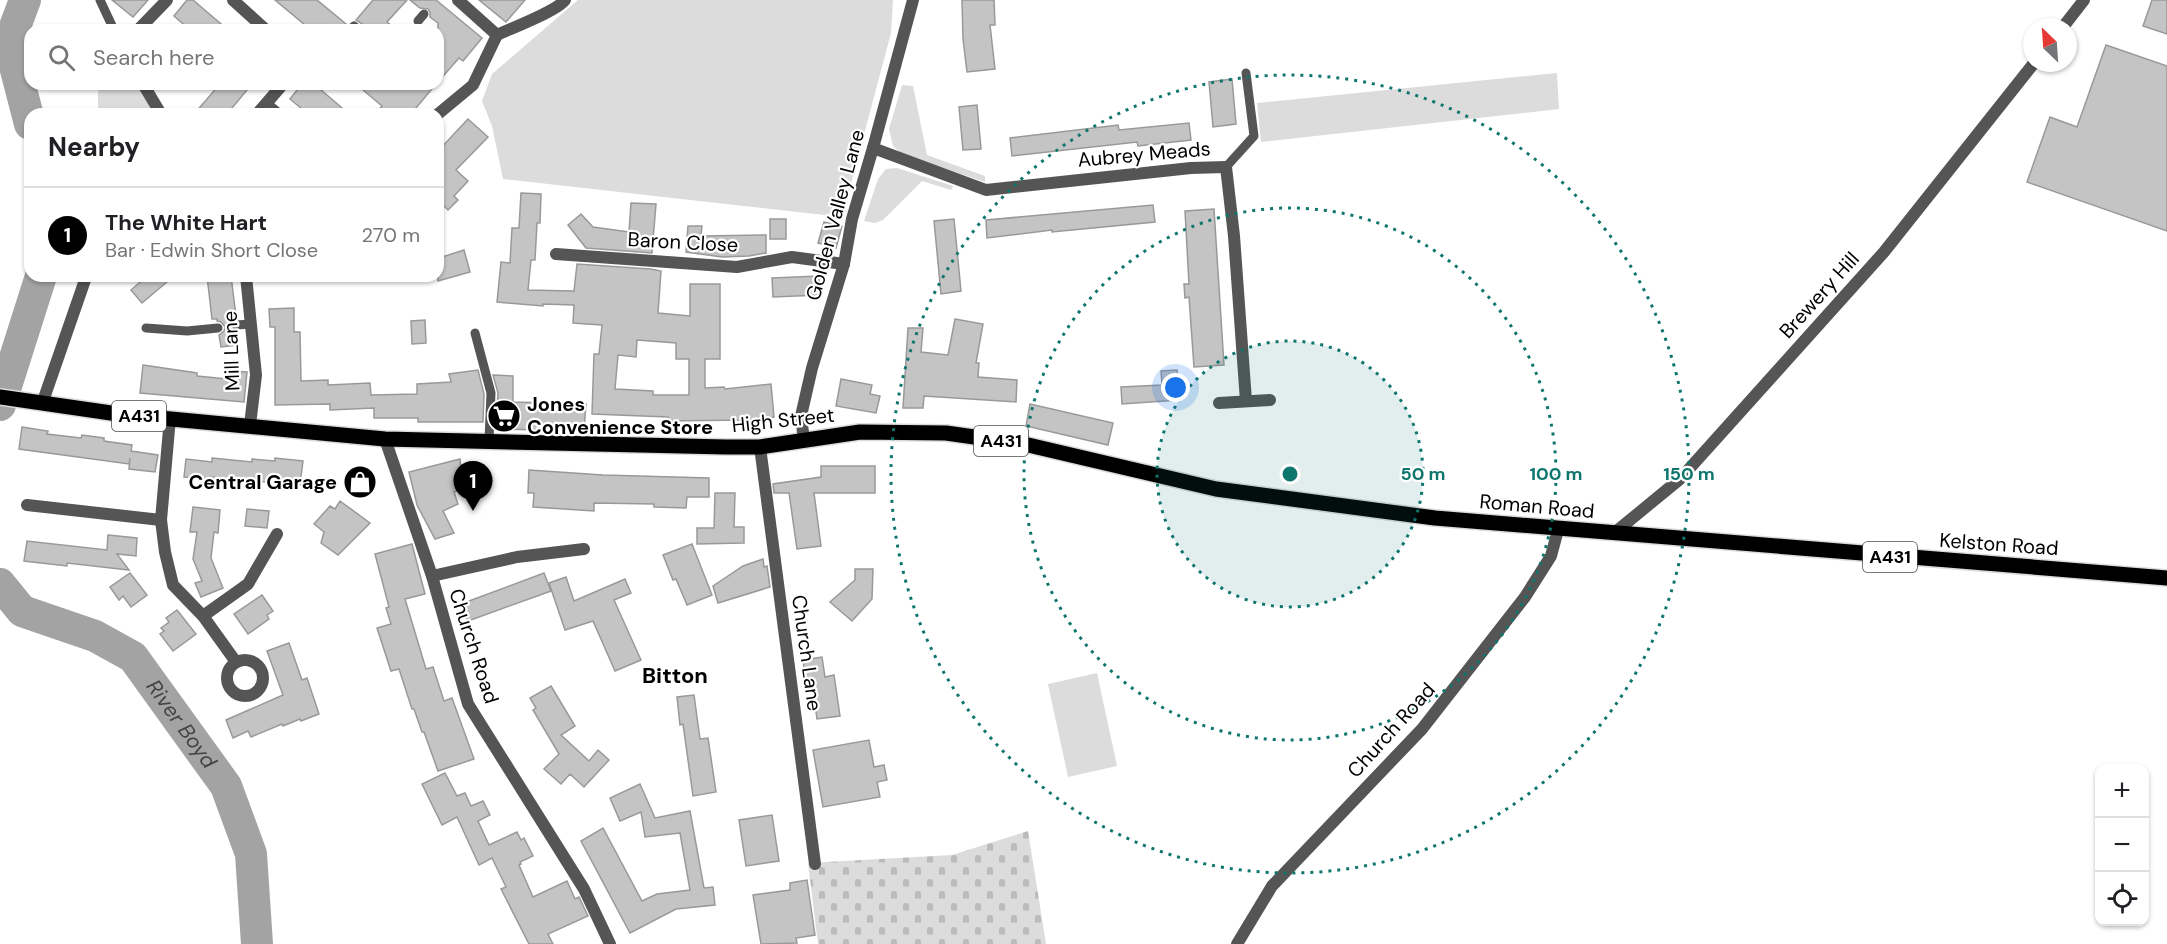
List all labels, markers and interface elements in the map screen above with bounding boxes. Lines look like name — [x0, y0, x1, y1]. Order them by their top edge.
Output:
north arrow — [2023, 18, 2077, 72]
search box — [24, 24, 444, 90]
icon: search — [45, 41, 78, 74]
text: Search here — [93, 43, 214, 72]
street label: Golden Valley Lane — [800, 127, 870, 303]
text: Nearby — [48, 130, 140, 164]
street label: Aubrey Meads — [1077, 135, 1211, 173]
text: The White Hart — [105, 208, 267, 237]
text: 1 — [64, 222, 71, 248]
text: 270 m — [362, 222, 420, 248]
street label: Baron Close — [627, 226, 739, 258]
text: Bar · Edwin Short Close — [105, 237, 318, 263]
street label: Brewery Hill — [1773, 246, 1865, 344]
street label: Mill Lane — [217, 311, 245, 391]
your location — [1161, 373, 1190, 402]
place label: Jones Convenience Store — [527, 391, 713, 440]
supermarket icon: Jones Convenience Store — [486, 398, 522, 434]
road number: A431 — [112, 401, 166, 431]
street label: High Street — [730, 402, 836, 438]
road number: A431 — [974, 426, 1028, 456]
pin: 1 — [454, 462, 492, 511]
text: 50 m — [1400, 462, 1446, 486]
text: 100 m — [1529, 462, 1583, 486]
text: 150 m — [1663, 462, 1715, 486]
shop icon: Central Garage — [342, 464, 378, 500]
centre of rings — [1280, 464, 1300, 484]
place label: Central Garage — [189, 469, 337, 495]
street label: Roman Road — [1478, 488, 1596, 524]
street label: Kelston Road — [1939, 527, 2059, 561]
road number: A431 — [1863, 542, 1917, 572]
street label: Church Road — [443, 585, 505, 707]
street label: Church Lane — [786, 593, 828, 713]
district label: Bitton — [642, 661, 708, 690]
water label: River Boyd — [140, 674, 223, 775]
street label: Church Road — [1341, 677, 1441, 783]
map controls — [2095, 764, 2149, 926]
button: + — [2095, 764, 2149, 818]
button: − — [2095, 818, 2149, 872]
button: locate — [2095, 872, 2149, 926]

